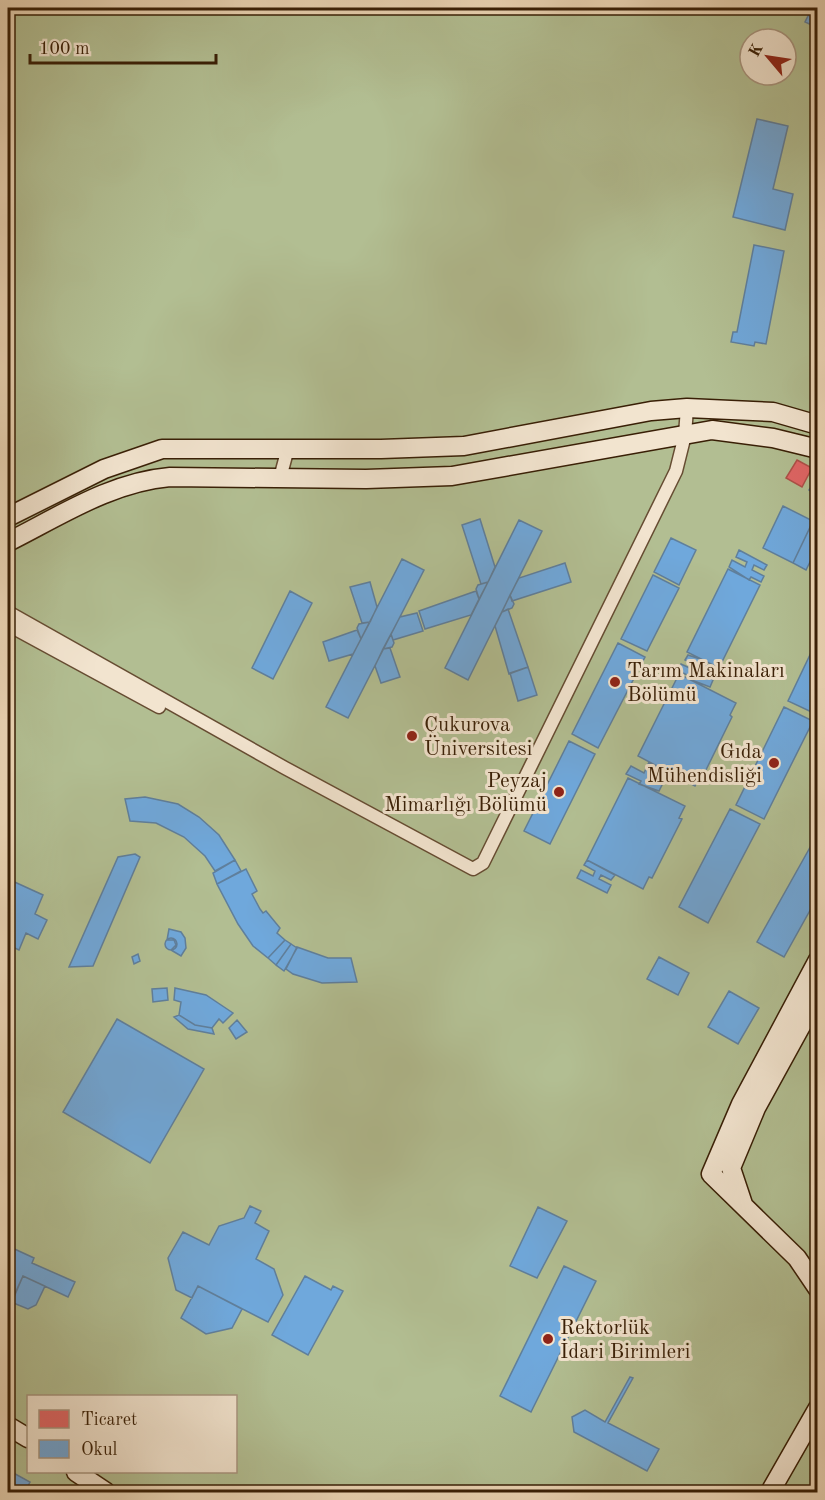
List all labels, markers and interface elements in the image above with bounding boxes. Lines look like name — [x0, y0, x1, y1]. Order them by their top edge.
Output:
scale bar — [30, 27, 216, 65]
north arrow — [738, 27, 798, 87]
text: 100 m — [39, 40, 90, 58]
text: K — [747, 41, 767, 60]
place label: Tarım Makinaları Bölümü — [627, 661, 785, 706]
marker: Tarım Makinaları Bölümü — [608, 675, 622, 689]
place label: Çukurova Üniversitesi — [424, 715, 532, 760]
marker: Çukurova Üniversitesi — [405, 729, 419, 743]
place label: Gıda Mühendisliği — [647, 742, 762, 787]
marker: Gıda Mühendisliği — [767, 756, 781, 770]
place label: Peyzaj Mimarlığı Bölümü — [384, 771, 547, 816]
marker: Peyzaj Mimarlığı Bölümü — [552, 785, 566, 799]
place label: Rektorlük İdari Birimleri — [560, 1318, 691, 1363]
marker: Rektorlük İdari Birimleri — [541, 1332, 555, 1346]
legend — [27, 1395, 237, 1473]
text: Ticaret — [81, 1411, 137, 1429]
text: Okul — [81, 1441, 118, 1459]

